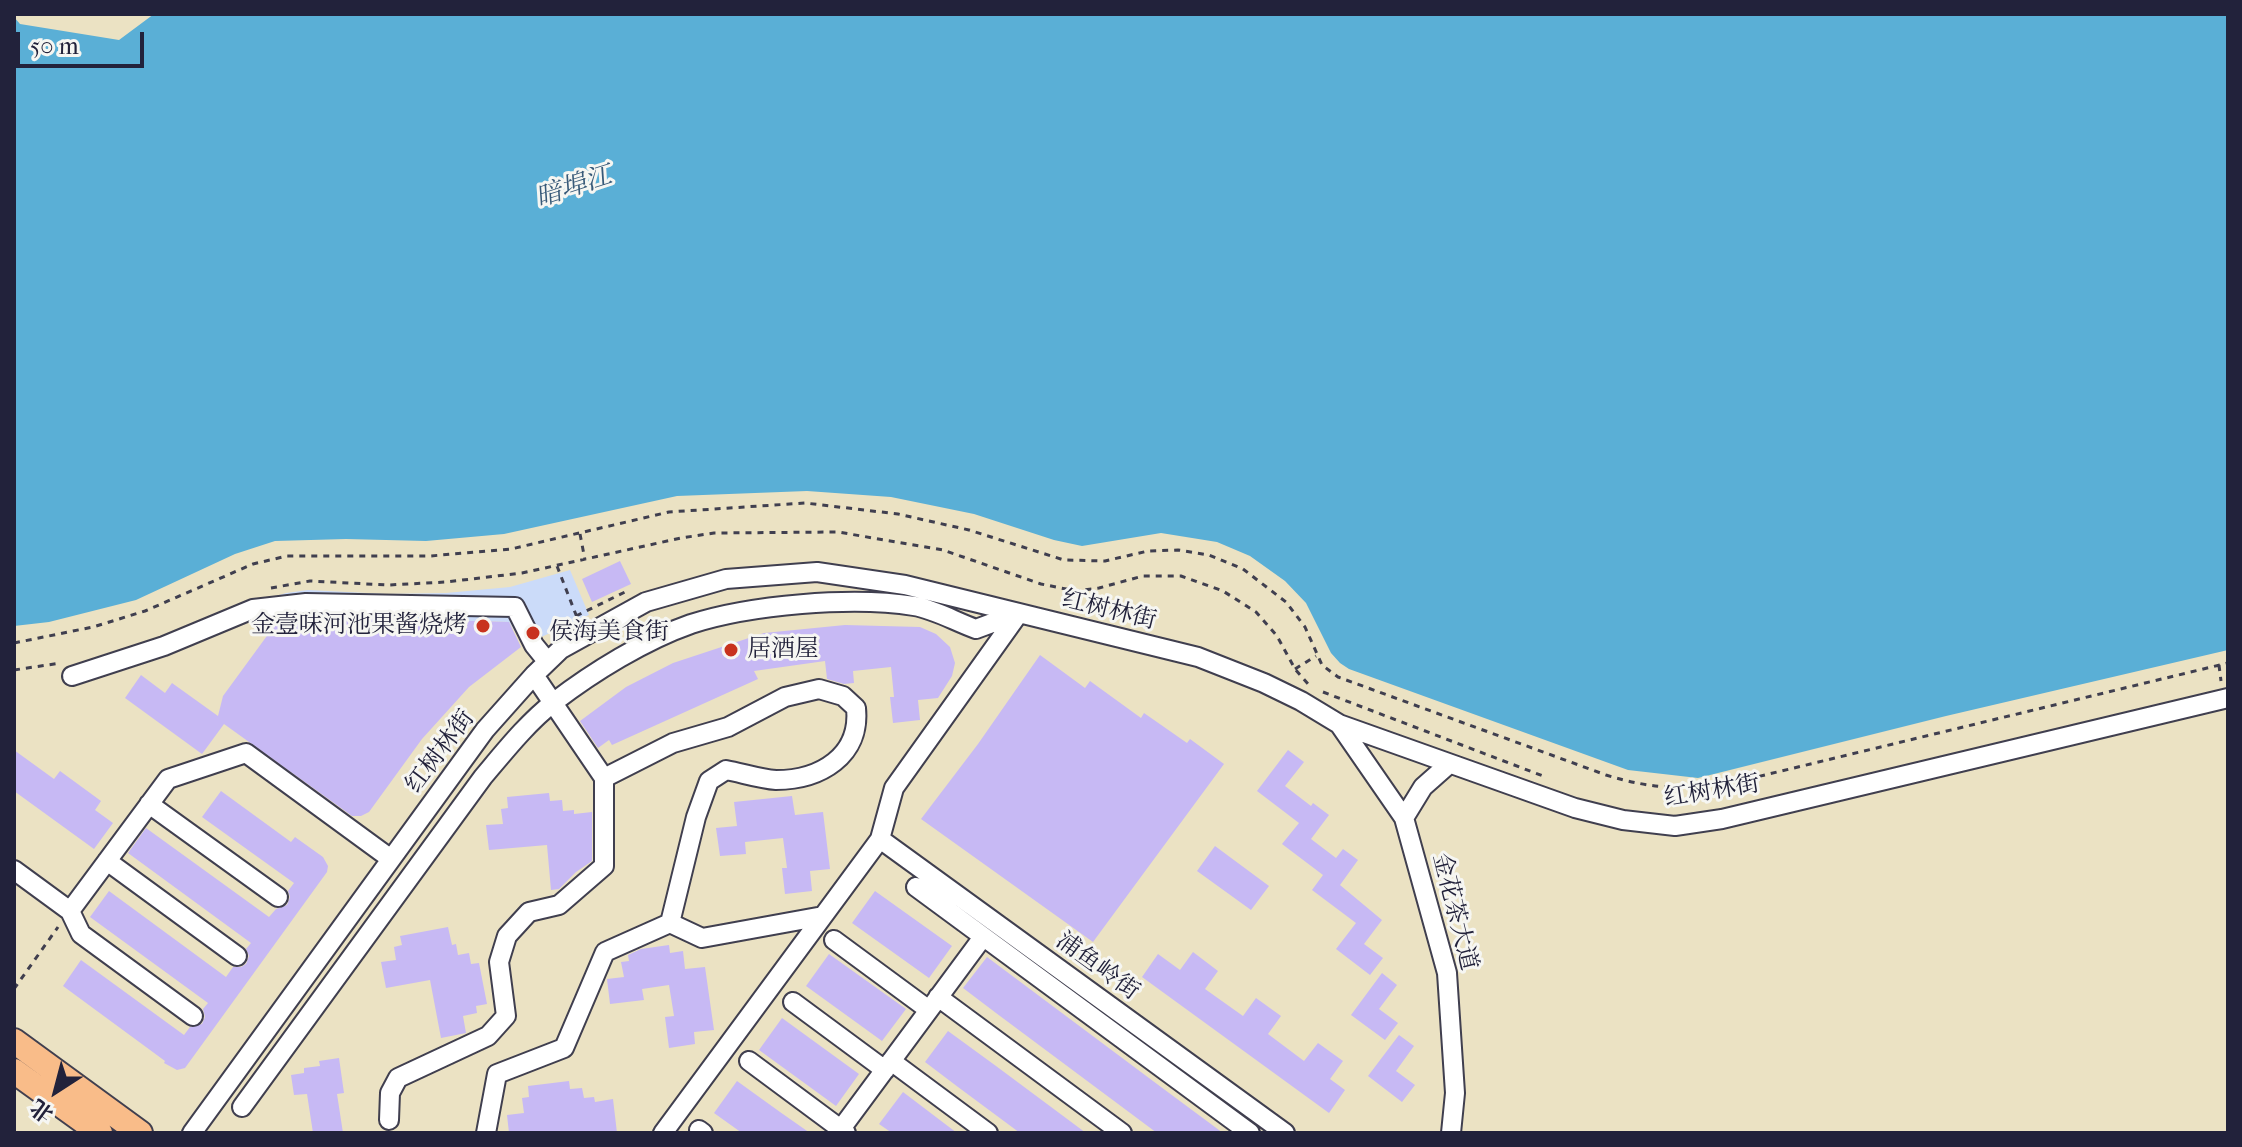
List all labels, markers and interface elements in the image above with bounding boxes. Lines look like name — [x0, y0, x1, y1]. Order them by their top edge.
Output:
scale bar — [20, 16, 148, 66]
text: 50 m — [30, 32, 79, 60]
water label: 暗埠江 — [532, 161, 616, 215]
street label: 红树林街 — [1059, 585, 1159, 637]
place label: 金壹味河池果酱烧烤 — [251, 612, 467, 640]
marker: 金壹味河池果酱烧烤 — [474, 617, 492, 635]
place label: 侯海美食街 — [549, 619, 669, 647]
marker: 侯海美食街 — [524, 624, 542, 642]
place label: 居酒屋 — [747, 636, 819, 664]
marker: 居酒屋 — [722, 641, 740, 659]
street label: 红树林街 — [401, 705, 481, 799]
street label: 红树林街 — [1662, 770, 1762, 814]
street label: 金花茶大道 — [1426, 850, 1482, 974]
street label: 浦鱼岭街 — [1050, 927, 1144, 1007]
north arrow — [16, 1051, 96, 1131]
text: 北 — [25, 1093, 58, 1127]

